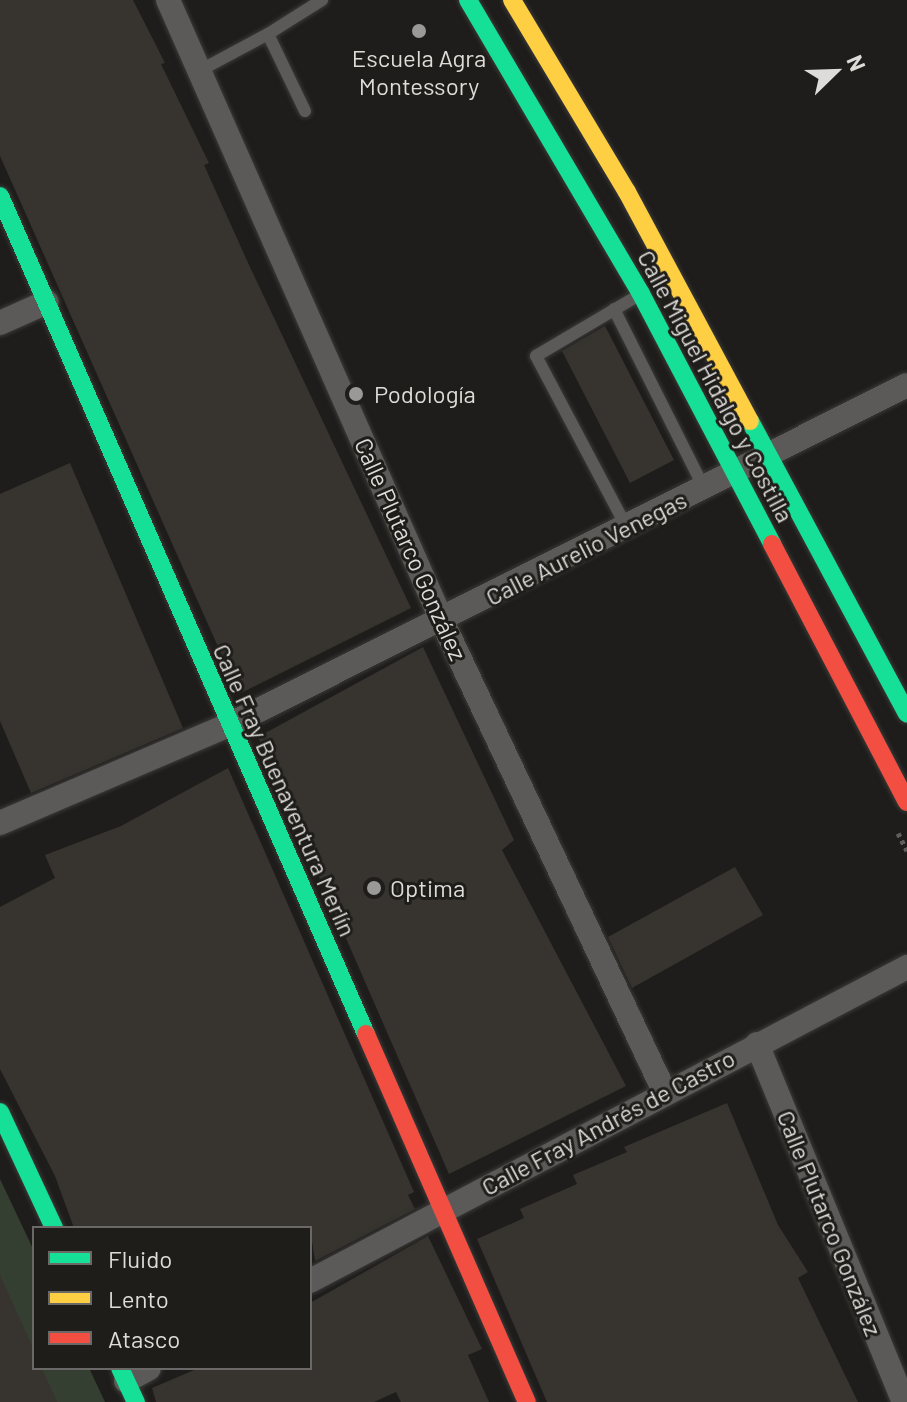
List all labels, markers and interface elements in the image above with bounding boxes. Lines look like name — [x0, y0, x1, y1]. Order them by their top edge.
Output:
marker: Escuela Agra Montessory — [410, 22, 428, 40]
north arrow — [795, 32, 875, 112]
place label: Escuela Agra Montessory — [352, 44, 486, 100]
text: N — [842, 51, 872, 74]
street label: Calle Miguel Hidalgo y Costilla — [632, 245, 800, 527]
place label: Podología — [374, 380, 476, 408]
marker: Podología — [345, 383, 367, 405]
street label: Calle Plutarco González — [349, 433, 473, 665]
street label: Calle Aurelio Venegas — [481, 485, 691, 611]
street label: Calle Fray Buenaventura Merlín — [207, 639, 363, 941]
place label: Optima — [390, 874, 465, 902]
marker: Optima — [365, 879, 383, 897]
street label: Calle Fray Andrés de Castro — [476, 1043, 740, 1201]
street label: Calle Plutarco González — [772, 1106, 888, 1340]
legend — [32, 1226, 312, 1370]
text: Fluido — [108, 1244, 172, 1273]
text: Lento — [108, 1284, 169, 1313]
text: Atasco — [108, 1324, 180, 1353]

